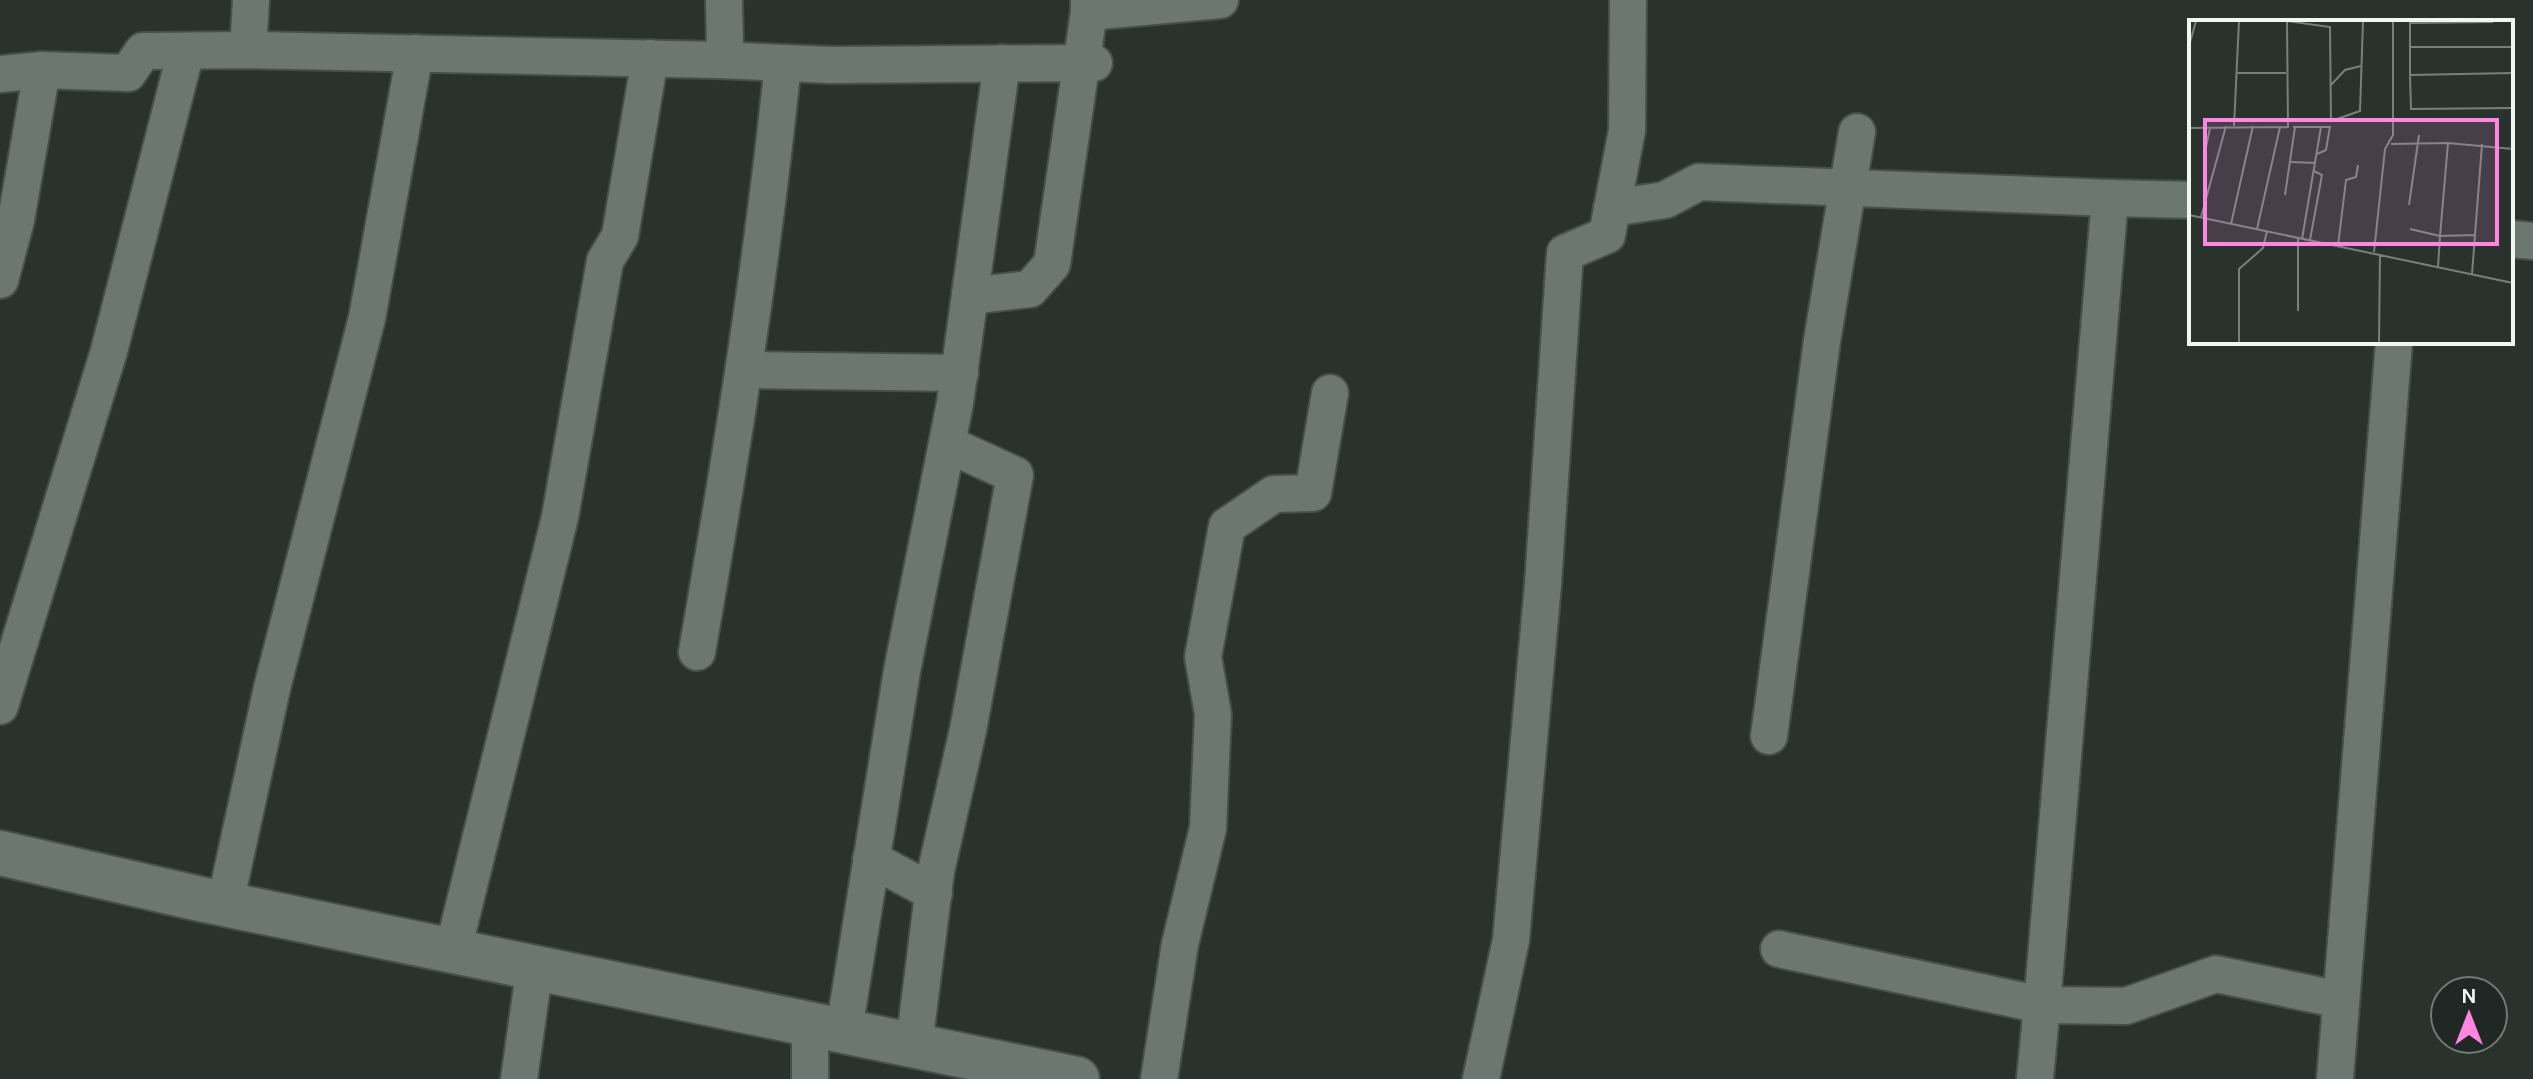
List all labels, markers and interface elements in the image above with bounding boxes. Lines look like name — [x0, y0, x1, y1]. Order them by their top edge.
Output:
inset map — [2189, 20, 2513, 344]
north arrow — [2429, 975, 2509, 1055]
text: N — [2461, 983, 2477, 1009]

